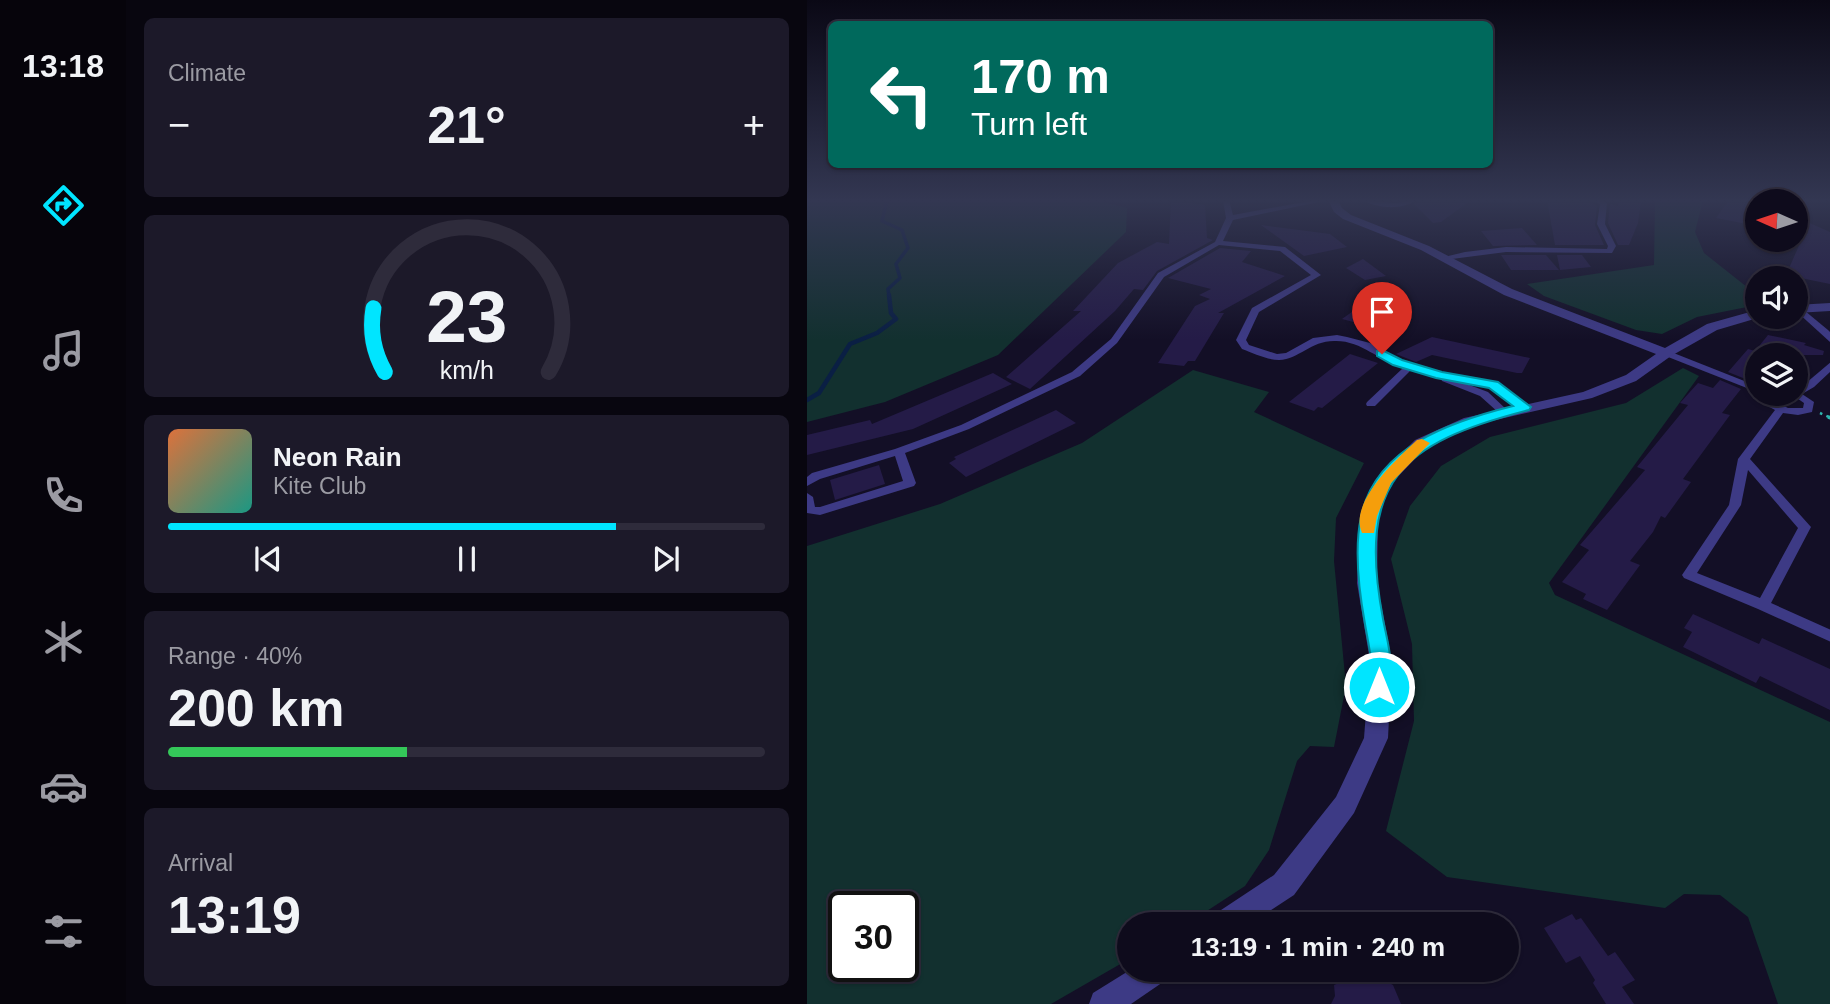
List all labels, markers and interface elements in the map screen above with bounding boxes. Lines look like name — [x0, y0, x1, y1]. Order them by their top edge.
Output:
text: 13:18 — [22, 48, 104, 84]
icon: left — [856, 49, 947, 140]
text: 170 m — [971, 49, 1110, 103]
text: Climate — [168, 60, 246, 86]
text: 21° — [427, 96, 506, 154]
text: − — [168, 104, 190, 146]
text: + — [743, 104, 765, 146]
text: Turn left — [971, 106, 1087, 142]
icon: directions — [39, 181, 88, 230]
north arrow — [1745, 189, 1808, 252]
map controls — [1745, 189, 1808, 406]
button: sound — [1745, 266, 1808, 329]
text: 23 — [426, 276, 507, 357]
pin — [1352, 282, 1412, 354]
icon: arrive — [1363, 293, 1401, 331]
icon: music — [39, 326, 88, 375]
button: layers — [1745, 343, 1808, 406]
text: km/h — [439, 355, 494, 383]
text: Neon Rain — [273, 442, 402, 472]
icon: phone — [39, 471, 88, 520]
text: Kite Club — [273, 473, 366, 499]
icon: previous — [249, 540, 287, 578]
icon: pause — [448, 540, 486, 578]
icon: next — [647, 540, 685, 578]
icon: climate — [39, 617, 88, 666]
text: Range · 40% — [168, 643, 302, 669]
position arrow — [1342, 650, 1416, 724]
text: 200 km — [168, 679, 344, 737]
icon: car — [39, 762, 88, 811]
text: Arrival — [168, 850, 233, 876]
text: 13:19 — [168, 886, 301, 944]
speed limit sign: 30 — [828, 891, 919, 982]
icon: filters — [39, 907, 88, 956]
text: 13:19 · 1 min · 240 m — [1191, 932, 1445, 962]

